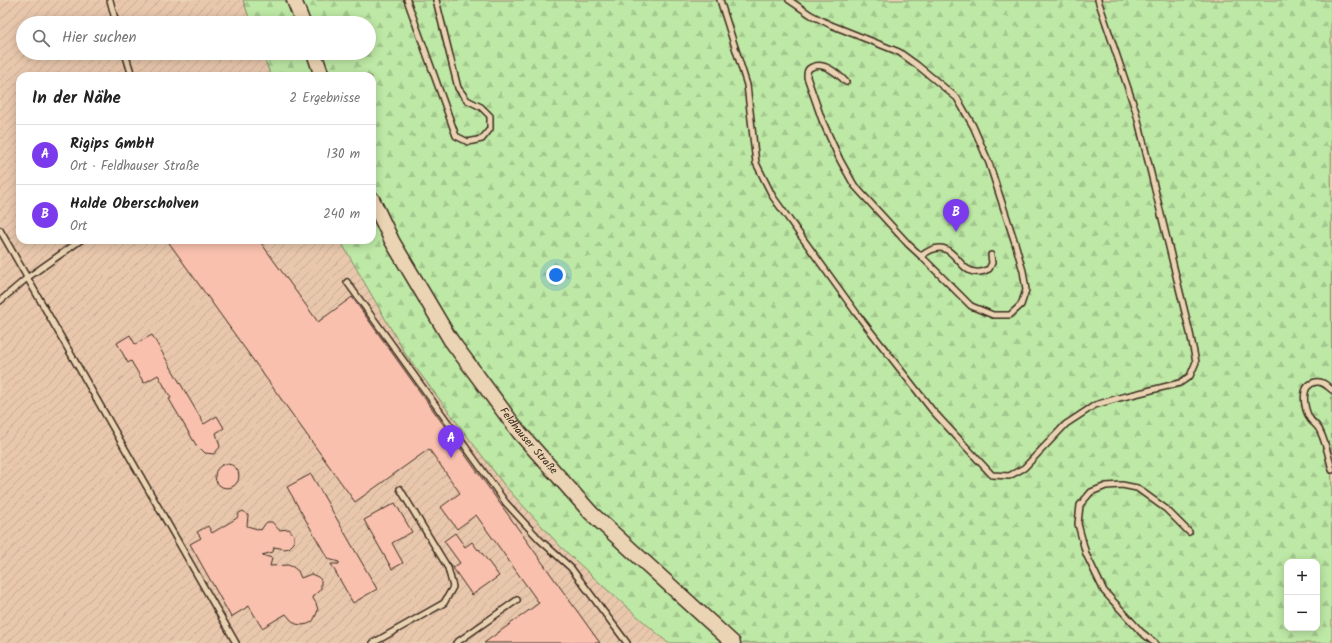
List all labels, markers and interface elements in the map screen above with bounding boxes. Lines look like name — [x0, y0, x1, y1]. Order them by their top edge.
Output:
search box — [16, 16, 376, 60]
text: Hier suchen — [62, 26, 136, 50]
icon: search — [30, 27, 52, 49]
text: In der Nähe — [32, 85, 121, 112]
text: 2 Ergebnisse — [290, 88, 360, 109]
text: Rigips GmbH — [70, 132, 154, 156]
text: A — [41, 144, 49, 165]
text: 130 m — [326, 144, 360, 165]
text: Ort · Feldhauser Straße — [70, 156, 199, 177]
text: Halde Oberscholven — [70, 192, 199, 216]
pin: B — [943, 199, 969, 232]
text: B — [41, 204, 49, 225]
text: 240 m — [323, 204, 360, 225]
text: Ort — [70, 216, 87, 237]
your location — [546, 265, 566, 285]
street label: Feldhauser Straße — [495, 403, 562, 479]
pin: A — [438, 425, 464, 458]
map controls — [1284, 559, 1320, 631]
button: + — [1284, 559, 1320, 595]
button: − — [1284, 595, 1320, 631]

